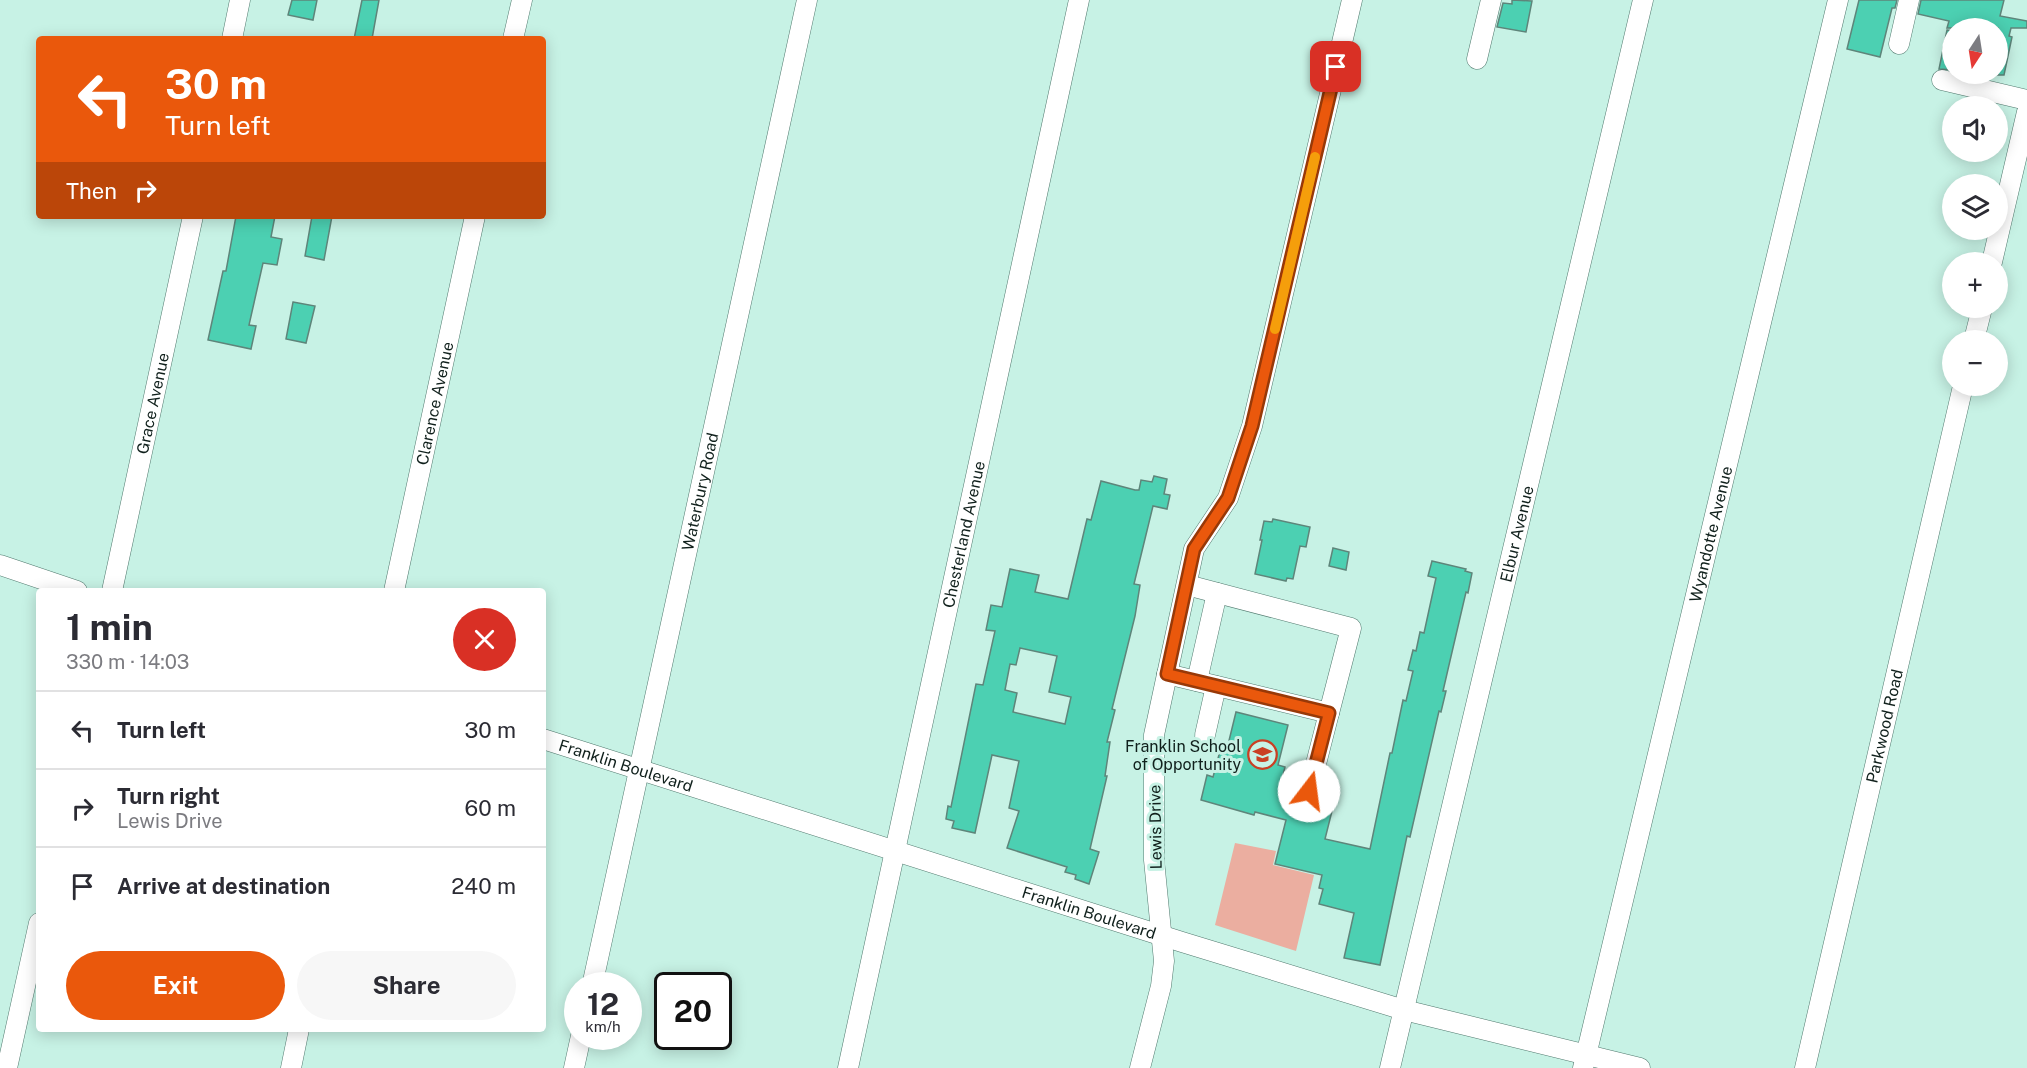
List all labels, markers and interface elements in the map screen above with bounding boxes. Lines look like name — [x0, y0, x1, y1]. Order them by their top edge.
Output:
north arrow — [1942, 18, 2008, 84]
map controls — [1942, 18, 2008, 396]
pin — [1310, 41, 1361, 92]
icon: arrive — [1319, 50, 1352, 83]
text: 30 m — [165, 59, 267, 108]
icon: left — [66, 60, 144, 138]
button: sound — [1942, 96, 2008, 162]
text: Turn left — [165, 109, 271, 141]
icon: right — [129, 174, 162, 207]
button: layers — [1942, 174, 2008, 240]
text: Then — [66, 178, 117, 204]
button: + — [1942, 252, 2008, 318]
button: − — [1942, 330, 2008, 396]
street label: Clarence Avenue — [412, 340, 458, 467]
street label: Grace Avenue — [133, 351, 173, 456]
street label: Waterbury Road — [678, 431, 722, 552]
street label: Chesterland Avenue — [939, 459, 989, 610]
street label: Wyandotte Avenue — [1686, 464, 1736, 604]
street label: Elbur Avenue — [1496, 484, 1538, 584]
text: 1 min — [66, 606, 153, 648]
button: close — [453, 608, 516, 671]
text: 330 m · 14:03 — [66, 650, 189, 674]
street label: Parkwood Road — [1862, 667, 1907, 785]
icon: left — [66, 714, 99, 747]
text: Turn left — [117, 717, 206, 743]
text: 30 m — [464, 717, 516, 743]
street label: Franklin Boulevard — [556, 736, 695, 796]
place label: Franklin School of Opportunity — [1125, 737, 1241, 774]
school or university icon: Franklin School of Opportunity — [1246, 739, 1278, 771]
position arrow — [1277, 759, 1341, 823]
text: Turn right — [117, 783, 220, 809]
street label: Lewis Drive — [1145, 785, 1166, 869]
icon: right — [66, 792, 99, 825]
text: 60 m — [465, 795, 516, 821]
text: Lewis Drive — [117, 809, 223, 833]
icon: arrive — [66, 870, 99, 903]
text: Arrive at destination — [117, 873, 330, 899]
text: 240 m — [451, 873, 516, 899]
street label: Franklin Boulevard — [1020, 883, 1158, 943]
button: Exit — [66, 951, 285, 1020]
button: Share — [297, 951, 516, 1020]
speed limit sign: 20 — [654, 972, 732, 1050]
text: 12 — [587, 986, 619, 1022]
text: km/h — [585, 1018, 621, 1035]

